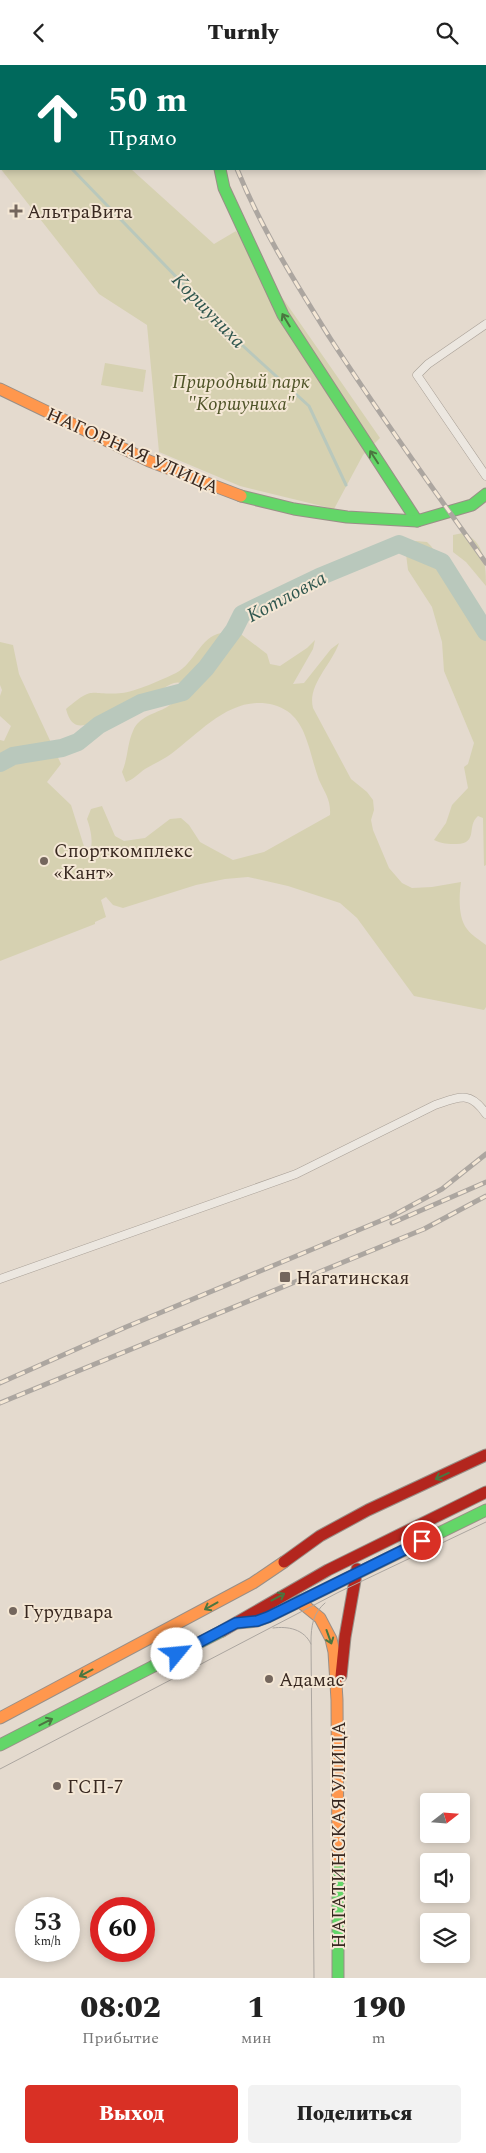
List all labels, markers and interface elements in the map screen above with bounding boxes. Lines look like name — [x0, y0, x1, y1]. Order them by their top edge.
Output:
text: Turnly — [207, 16, 279, 49]
icon: back — [25, 19, 53, 47]
icon: search — [433, 19, 461, 47]
text: 50 m — [108, 74, 188, 127]
icon: ahead — [25, 85, 90, 150]
text: Прямо — [108, 122, 177, 155]
place label: АльтраВита — [27, 198, 133, 227]
marker: АльтраВита — [9, 204, 23, 218]
water label: Коршуниха — [164, 266, 252, 356]
one-way arrow — [281, 314, 291, 328]
park label: Природный парк "Коршуниха" — [172, 368, 310, 419]
street label: НАГОРНАЯ УЛИЦА — [41, 400, 224, 503]
one-way arrow — [369, 450, 379, 464]
water label: Котловка — [241, 563, 332, 630]
place label: Спорткомплекс «Кант» — [54, 837, 193, 888]
marker: Спорткомплекс «Кант» — [38, 855, 50, 867]
place label: Нагатинская — [296, 1264, 410, 1293]
marker: Нагатинская — [278, 1270, 292, 1284]
one-way arrow — [435, 1471, 450, 1481]
pin — [401, 1520, 443, 1562]
icon: arrive — [408, 1527, 436, 1555]
one-way arrow — [270, 1592, 285, 1601]
place label: Гурудвара — [23, 1598, 114, 1627]
one-way arrow — [204, 1602, 219, 1612]
marker: Гурудвара — [7, 1605, 19, 1617]
position arrow — [150, 1627, 202, 1679]
one-way arrow — [325, 1629, 334, 1644]
place label: Адамас — [279, 1666, 345, 1695]
one-way arrow — [79, 1669, 94, 1678]
marker: Адамас — [263, 1673, 275, 1685]
one-way arrow — [38, 1717, 53, 1726]
street label: НАГАТИНСКАЯ УЛИЦА — [325, 1721, 354, 1949]
place label: ГСП-7 — [67, 1773, 123, 1802]
marker: ГСП-7 — [51, 1780, 63, 1792]
north arrow — [420, 1793, 470, 1843]
map controls — [420, 1793, 470, 1963]
button: sound — [420, 1853, 470, 1903]
speed limit sign: 60 — [90, 1897, 155, 1962]
text: 53 — [33, 1904, 62, 1942]
button: layers — [420, 1913, 470, 1963]
text: km/h — [34, 1932, 61, 1951]
text: 08:02 — [80, 1985, 161, 2031]
text: 1 — [247, 1985, 265, 2031]
text: 190 — [352, 1985, 406, 2031]
text: Прибытие — [82, 2026, 159, 2050]
text: мин — [241, 2026, 271, 2050]
text: m — [372, 2026, 386, 2050]
button: Выход — [25, 2085, 238, 2143]
button: Поделиться — [248, 2085, 461, 2143]

